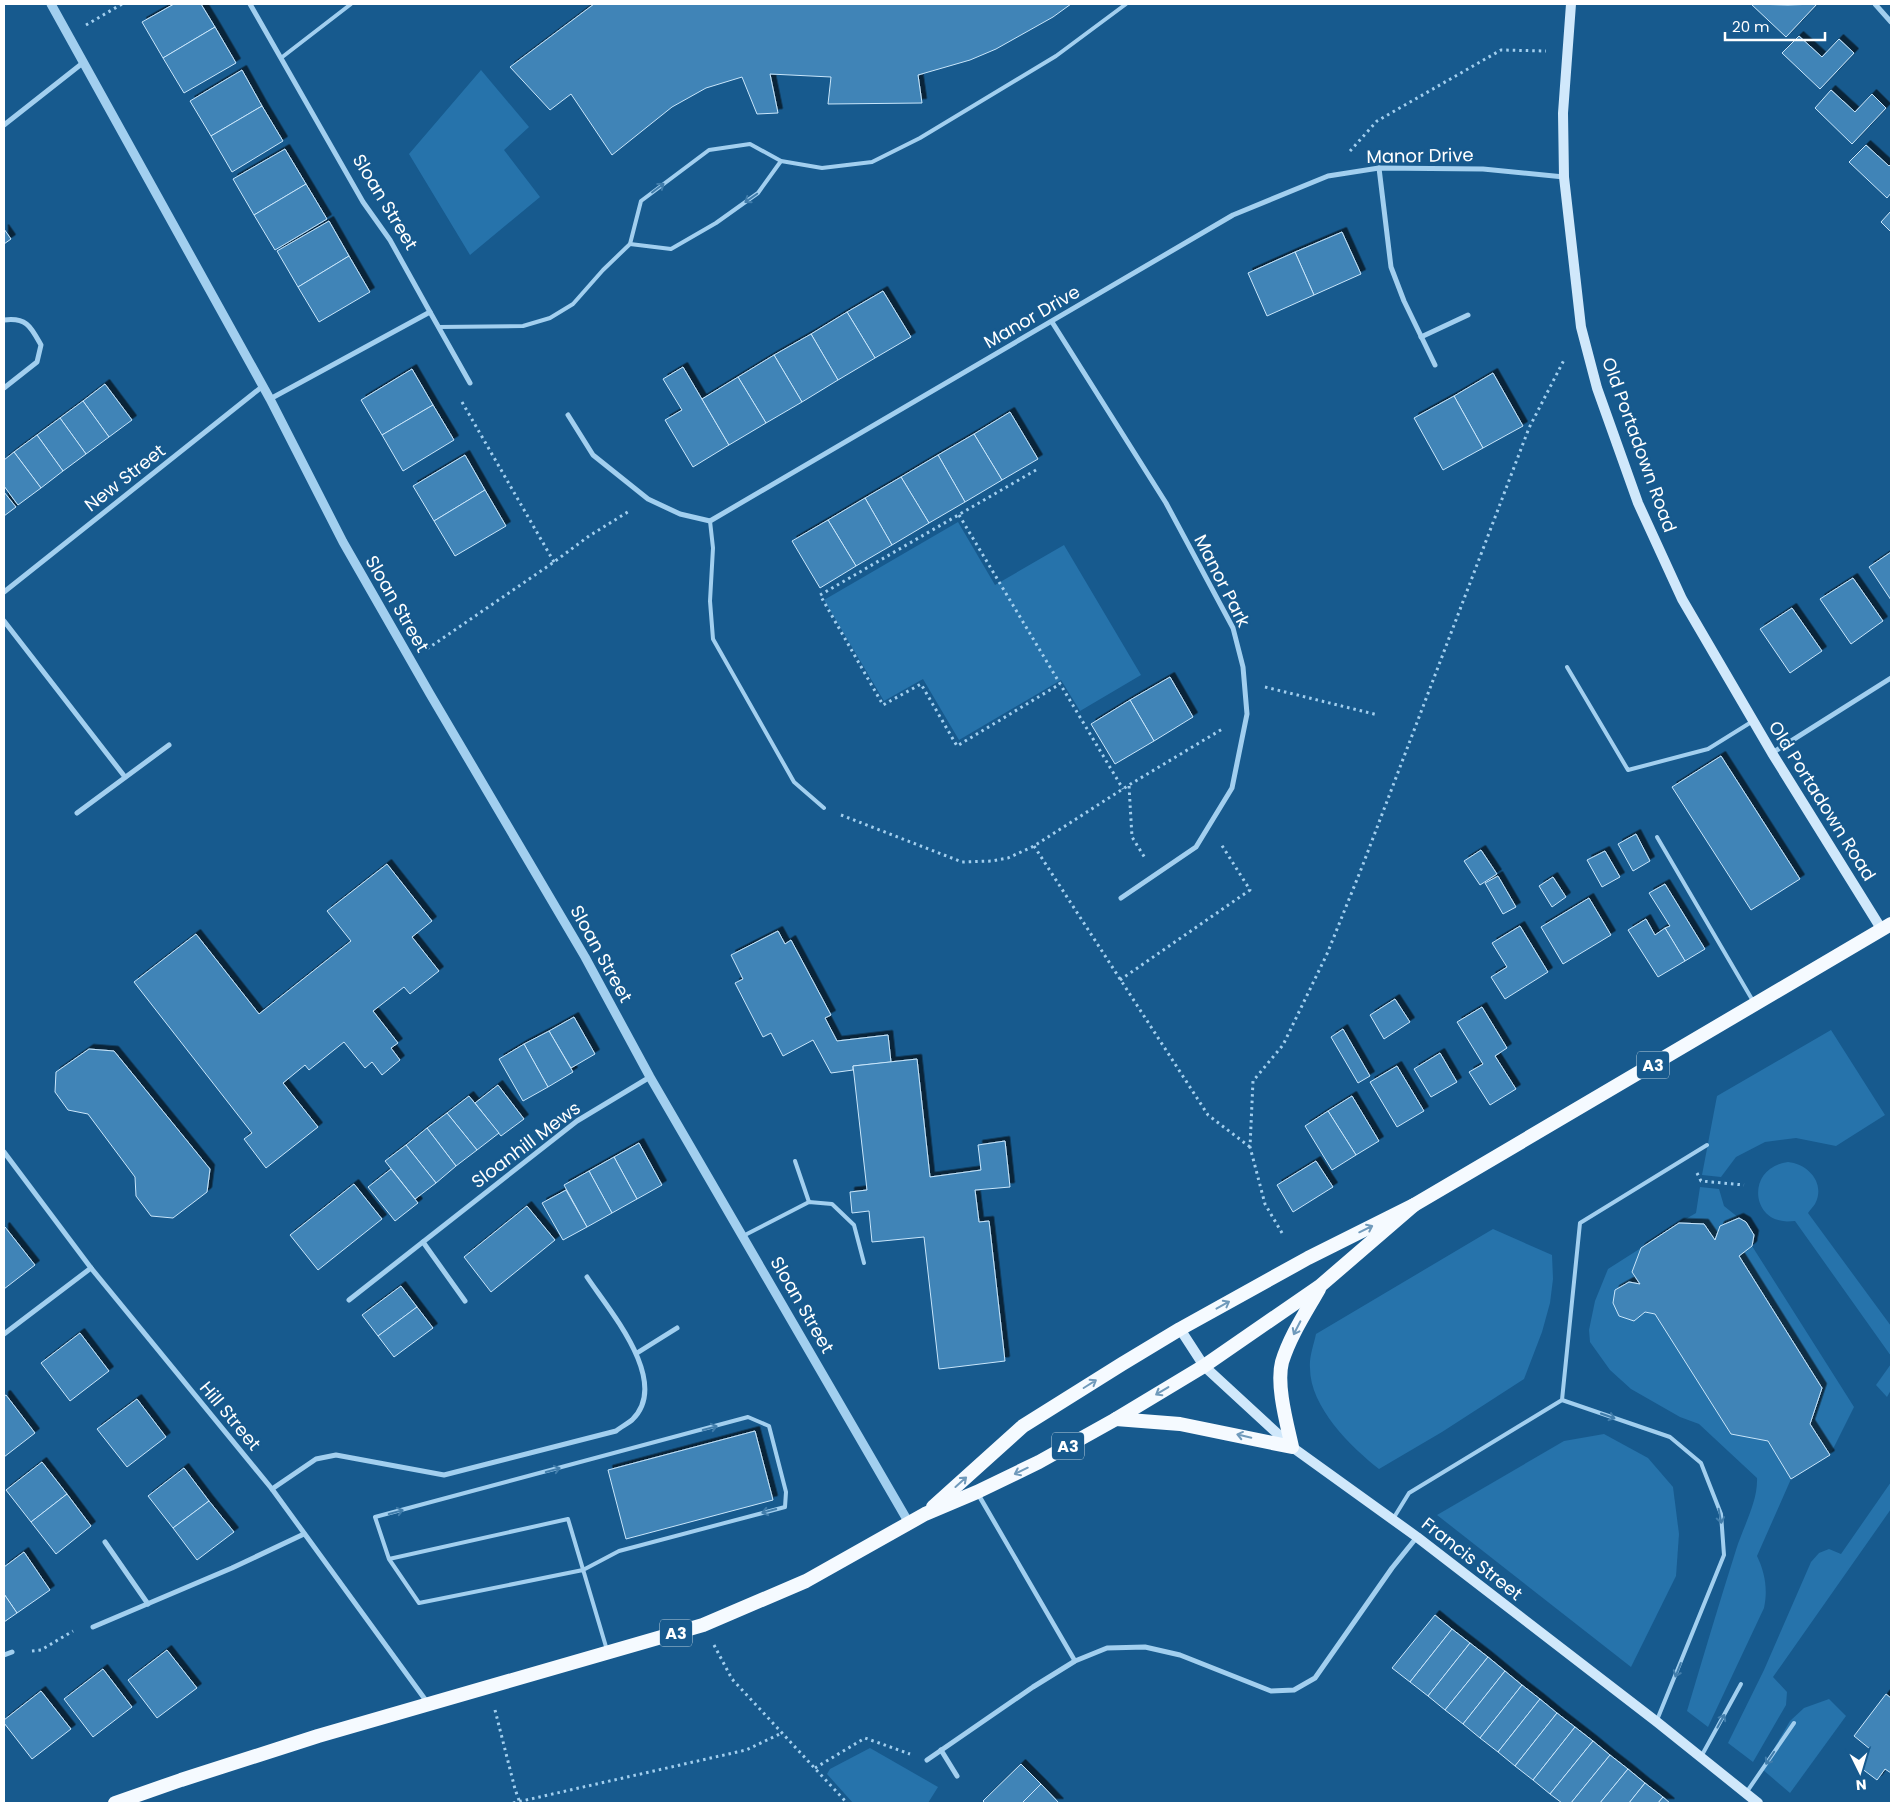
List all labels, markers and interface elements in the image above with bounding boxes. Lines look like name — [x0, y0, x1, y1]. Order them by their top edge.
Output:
scale bar — [1725, 10, 1825, 42]
text: 20 m — [1732, 16, 1770, 37]
street label: Manor Drive — [1366, 142, 1474, 169]
street label: Sloan Street — [347, 149, 424, 254]
one-way arrow — [651, 183, 664, 194]
one-way arrow — [744, 193, 758, 204]
street label: Manor Drive — [979, 279, 1084, 354]
street label: Old Portadown Road — [1596, 354, 1683, 536]
street label: New Street — [79, 438, 170, 517]
street label: Manor Park — [1188, 530, 1257, 632]
street label: Sloan Street — [360, 551, 435, 657]
street label: Old Portadown Road — [1763, 716, 1882, 886]
street label: Sloan Street — [564, 901, 638, 1007]
road number: A3 — [1637, 1052, 1669, 1078]
street label: Sloanhill Mews — [466, 1095, 585, 1194]
one-way arrow — [1358, 1224, 1373, 1233]
street label: Sloan Street — [765, 1252, 840, 1358]
one-way arrow — [1215, 1300, 1230, 1310]
one-way arrow — [1292, 1321, 1302, 1336]
street label: Hill Street — [194, 1376, 267, 1456]
one-way arrow — [1083, 1379, 1097, 1389]
one-way arrow — [1156, 1386, 1170, 1396]
one-way arrow — [1600, 1412, 1615, 1421]
one-way arrow — [702, 1422, 718, 1432]
one-way arrow — [1237, 1431, 1253, 1441]
road number: A3 — [1052, 1432, 1084, 1460]
one-way arrow — [545, 1464, 561, 1474]
one-way arrow — [1014, 1466, 1029, 1476]
one-way arrow — [955, 1476, 968, 1487]
one-way arrow — [388, 1506, 404, 1516]
one-way arrow — [761, 1507, 777, 1517]
one-way arrow — [1715, 1508, 1725, 1524]
street label: Francis Street — [1417, 1511, 1528, 1606]
road number: A3 — [660, 1620, 692, 1646]
one-way arrow — [1672, 1662, 1681, 1677]
one-way arrow — [1716, 1714, 1726, 1728]
north arrow — [1835, 1747, 1885, 1797]
one-way arrow — [1765, 1751, 1775, 1765]
text: N — [1855, 1775, 1867, 1795]

